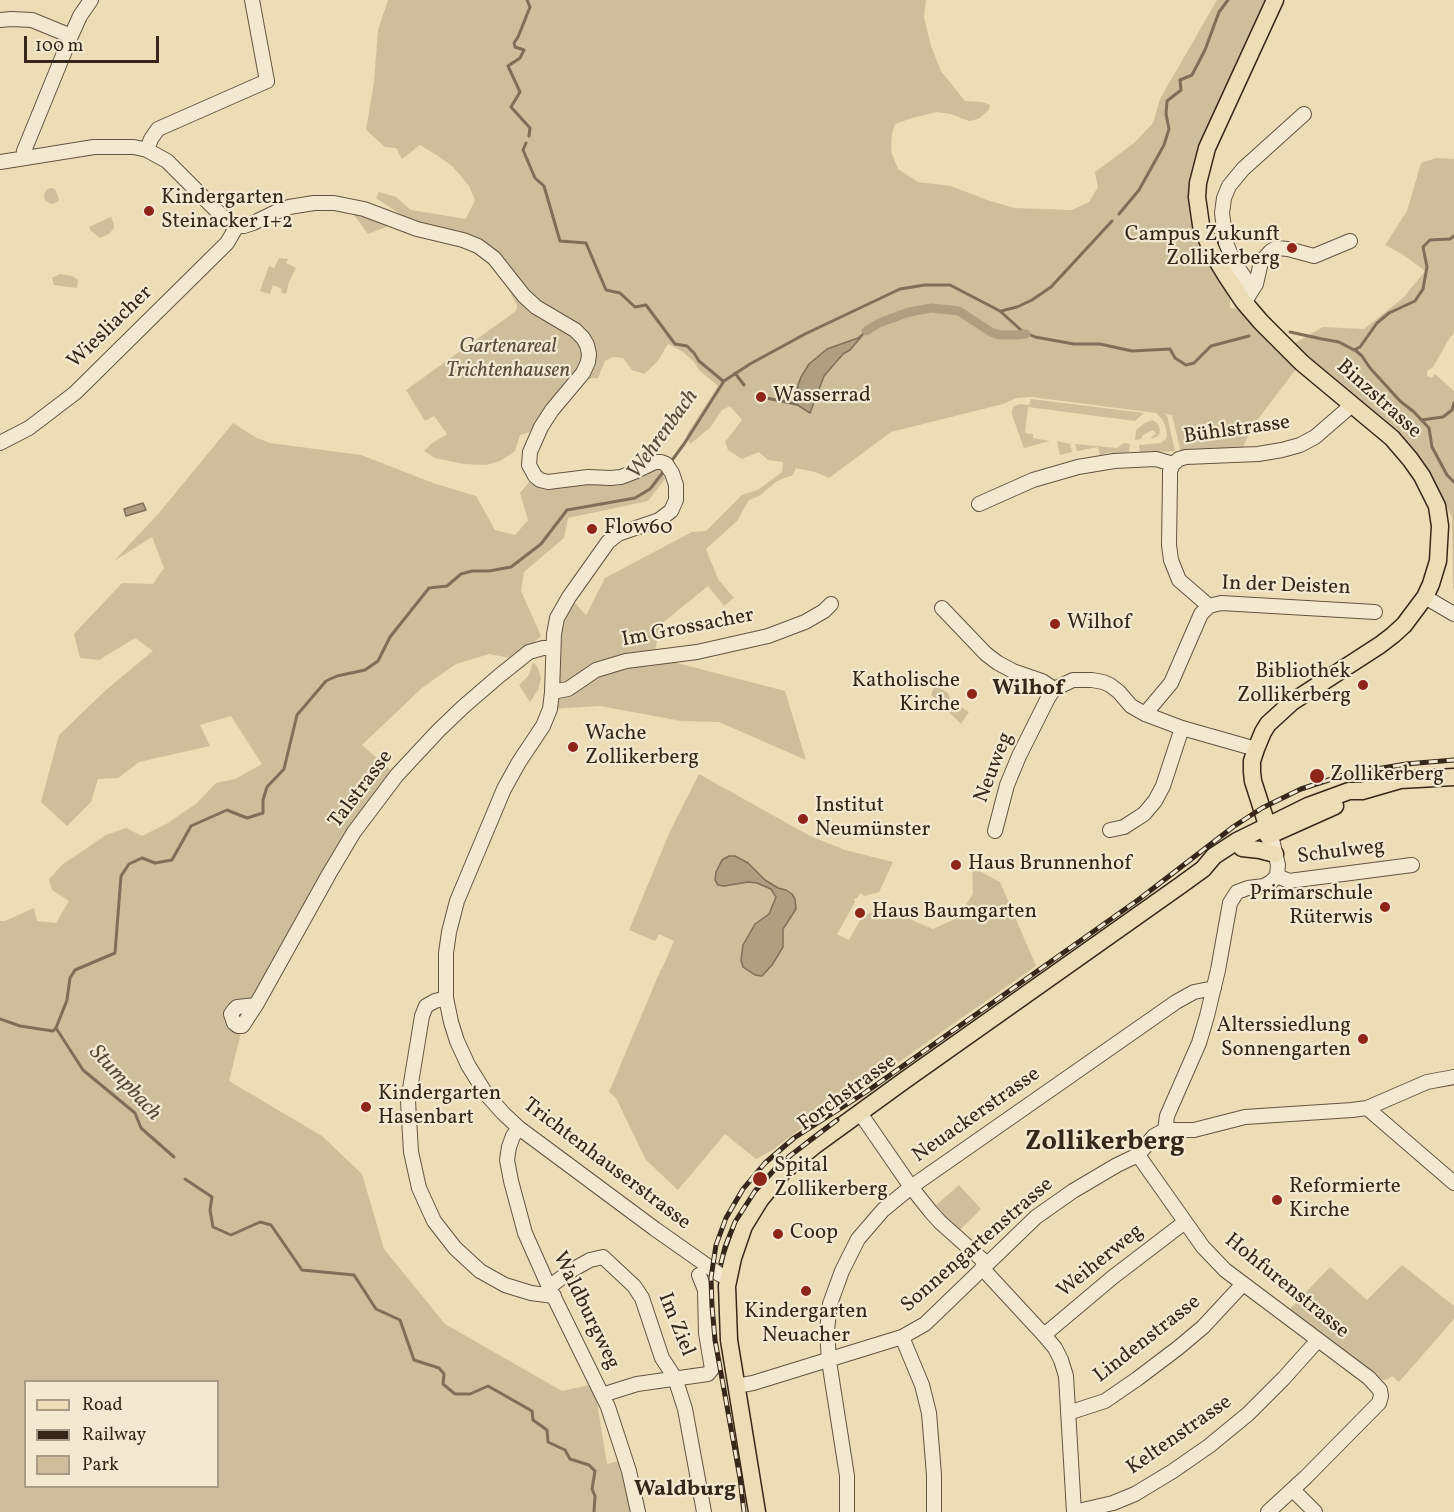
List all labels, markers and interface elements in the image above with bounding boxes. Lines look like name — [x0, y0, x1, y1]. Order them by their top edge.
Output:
scale bar — [27, 24, 162, 62]
text: 100 m — [35, 34, 84, 59]
place label: Kindergarten Steinacker 1+2 — [161, 186, 293, 236]
marker: Kindergarten Steinacker 1+2 — [142, 204, 156, 218]
place label: Campus Zukunft Zollikerberg — [1125, 223, 1280, 273]
marker: Campus Zukunft Zollikerberg — [1285, 241, 1299, 255]
street label: Wiesliacher — [63, 281, 159, 375]
park label: Gartenareal Trichtenhausen — [446, 335, 570, 385]
street label: Binzstrasse — [1330, 355, 1426, 445]
place label: Wasserrad — [773, 384, 871, 410]
water label: Wehrenbach — [623, 385, 705, 485]
marker: Wasserrad — [754, 390, 768, 404]
street label: Bühlstrasse — [1182, 411, 1292, 451]
place label: Flow60 — [604, 516, 673, 542]
marker: Flow60 — [585, 522, 599, 536]
street label: In der Deisten — [1221, 572, 1351, 602]
street label: Im Grossacher — [620, 604, 756, 654]
place label: Wilhof — [1067, 611, 1131, 637]
marker: Wilhof — [1048, 617, 1062, 631]
place label: Bibliothek Zollikerberg — [1237, 660, 1351, 710]
place label: Katholische Kirche — [852, 669, 960, 719]
district label: Wilhof — [992, 677, 1064, 703]
marker: Bibliothek Zollikerberg — [1356, 678, 1370, 692]
marker: Katholische Kirche — [965, 687, 979, 701]
place label: Wache Zollikerberg — [585, 722, 699, 772]
street label: Neuweg — [970, 729, 1020, 807]
marker: Wache Zollikerberg — [566, 740, 580, 754]
street label: Talstrasse — [324, 746, 400, 834]
place label: Zollikerberg — [1330, 763, 1444, 789]
marker: Zollikerberg — [1308, 767, 1326, 785]
place label: Institut Neumünster — [815, 794, 930, 844]
marker: Institut Neumünster — [796, 812, 810, 826]
street label: Schulweg — [1296, 835, 1386, 871]
place label: Haus Brunnenhof — [968, 852, 1131, 878]
marker: Haus Brunnenhof — [949, 858, 963, 872]
place label: Primarschule Rüterwis — [1249, 882, 1373, 932]
place label: Haus Baumgarten — [872, 900, 1037, 926]
marker: Primarschule Rüterwis — [1378, 900, 1392, 914]
marker: Haus Baumgarten — [853, 906, 867, 920]
place label: Alterssiedlung Sonnengarten — [1217, 1014, 1351, 1064]
marker: Alterssiedlung Sonnengarten — [1356, 1032, 1370, 1046]
water label: Stumpbach — [82, 1040, 166, 1128]
street label: Forchstrasse — [794, 1050, 902, 1138]
street label: Neuackerstrasse — [908, 1063, 1046, 1169]
place label: Kindergarten Hasenbart — [378, 1082, 501, 1132]
street label: Trichtenhauserstrasse — [517, 1094, 695, 1236]
marker: Kindergarten Hasenbart — [359, 1100, 373, 1114]
district label: Zollikerberg — [1025, 1128, 1185, 1160]
place label: Spital Zollikerberg — [774, 1154, 888, 1204]
marker: Spital Zollikerberg — [751, 1170, 769, 1188]
street label: Sonnengartenstrasse — [897, 1173, 1059, 1319]
place label: Reformierte Kirche — [1289, 1175, 1401, 1225]
marker: Reformierte Kirche — [1270, 1193, 1284, 1207]
street label: Weiherweg — [1053, 1220, 1149, 1304]
place label: Coop — [790, 1221, 838, 1247]
marker: Coop — [771, 1227, 785, 1241]
street label: Hohfurenstrasse — [1219, 1229, 1353, 1345]
street label: Waldburgweg — [546, 1248, 624, 1374]
marker: Kindergarten Neuacher — [799, 1284, 813, 1298]
street label: Im Ziel — [651, 1290, 699, 1360]
street label: Lindenstrasse — [1090, 1291, 1206, 1389]
place label: Kindergarten Neuacher — [744, 1300, 868, 1350]
legend — [24, 1380, 219, 1488]
street label: Keltenstrasse — [1122, 1390, 1238, 1482]
text: Road — [82, 1393, 123, 1418]
text: Railway — [82, 1423, 146, 1448]
text: Park — [82, 1453, 119, 1478]
district label: Waldburg — [634, 1478, 736, 1504]

